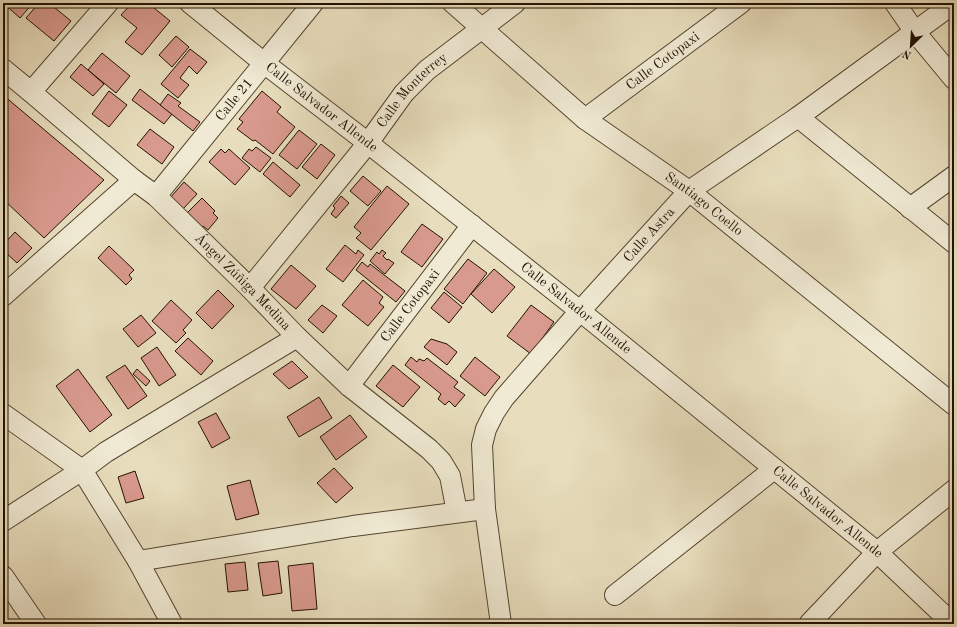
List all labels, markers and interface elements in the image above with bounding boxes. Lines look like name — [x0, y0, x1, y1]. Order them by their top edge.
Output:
north arrow — [891, 26, 931, 66]
street label: Calle Cotopaxi — [623, 29, 702, 93]
text: N — [901, 47, 914, 60]
street label: Calle Monterrey — [374, 50, 450, 131]
street label: Calle Salvador Allende — [263, 60, 380, 155]
street label: Calle 21 — [213, 76, 256, 124]
street label: Santiago Coello — [662, 170, 746, 239]
street label: Calle Astra — [621, 205, 677, 265]
street label: Ángel Zúñiga Medina — [192, 229, 294, 333]
street label: Calle Salvador Allende — [518, 260, 634, 357]
street label: Calle Cotopaxi — [378, 266, 443, 345]
street label: Calle Salvador Allende — [770, 463, 886, 561]

